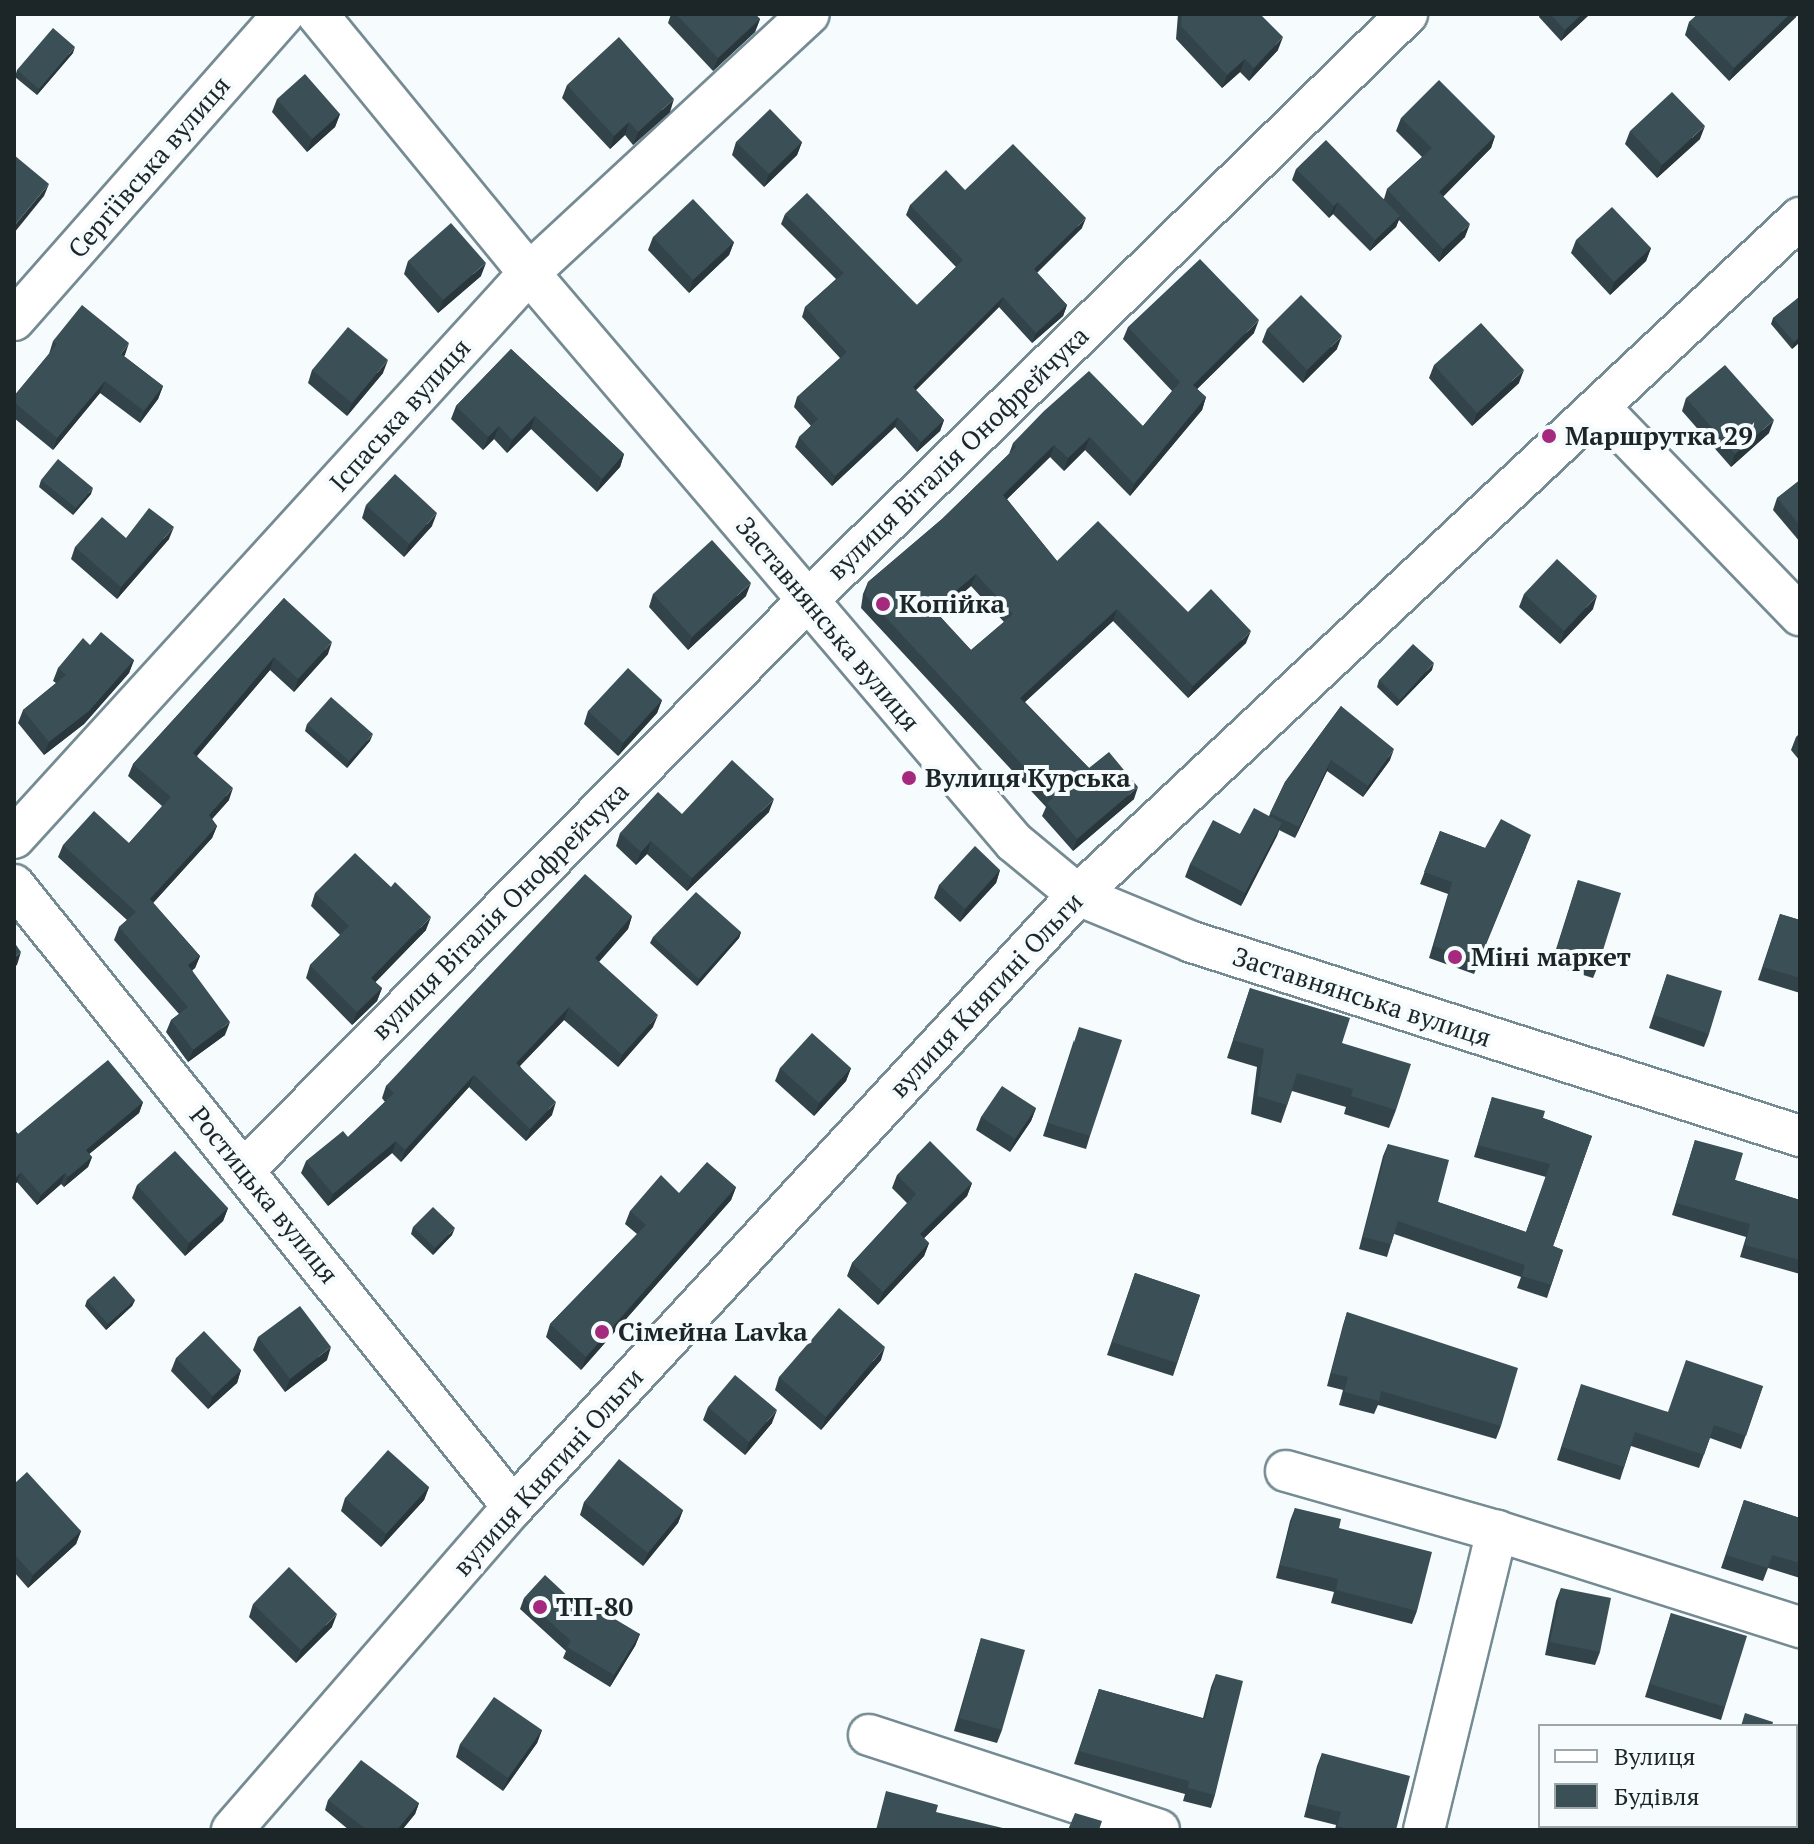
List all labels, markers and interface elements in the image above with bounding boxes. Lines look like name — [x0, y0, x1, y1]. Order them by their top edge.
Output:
street label: Сергіївська вулиця — [62, 70, 236, 264]
street label: вулиця Віталія Онофрейчука — [821, 320, 1095, 586]
street label: Іспаська вулиця — [323, 332, 477, 498]
place label: Маршрутка 29 — [1565, 420, 1753, 452]
marker: Маршрутка 29 — [1540, 427, 1558, 445]
street label: Заставнянська вулиця — [729, 511, 927, 737]
place label: Копійка — [899, 588, 1005, 620]
marker: Копійка — [874, 595, 892, 613]
place label: Вулиця Курська — [925, 762, 1131, 794]
marker: Вулиця Курська — [900, 769, 918, 787]
street label: вулиця Віталія Онофрейчука — [365, 776, 635, 1046]
street label: вулиця Княгині Ольги — [883, 886, 1089, 1104]
street label: Заставнянська вулиця — [1229, 941, 1495, 1053]
place label: Міні маркет — [1471, 941, 1631, 973]
marker: Міні маркет — [1446, 948, 1464, 966]
street label: Ростицька вулиця — [183, 1100, 345, 1290]
place label: Сімейна Lavka — [618, 1316, 808, 1348]
marker: Сімейна Lavka — [593, 1323, 611, 1341]
street label: вулиця Княгині Ольги — [447, 1362, 649, 1582]
place label: ТП-80 — [556, 1591, 633, 1623]
marker: ТП-80 — [531, 1598, 549, 1616]
legend — [1538, 1724, 1798, 1828]
text: Вулиця — [1614, 1740, 1696, 1772]
text: Будівля — [1614, 1780, 1699, 1812]

